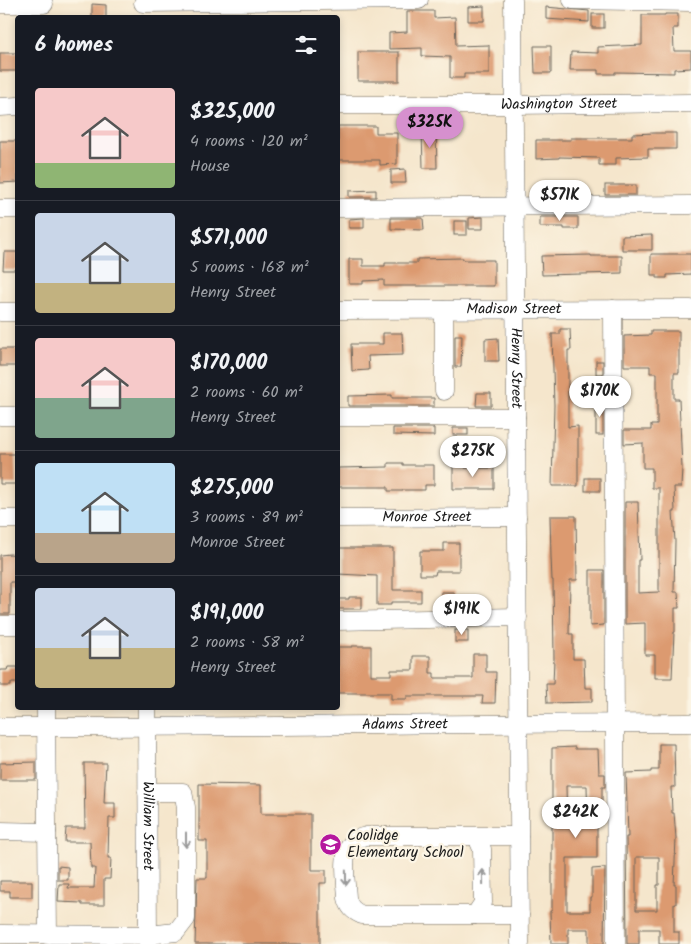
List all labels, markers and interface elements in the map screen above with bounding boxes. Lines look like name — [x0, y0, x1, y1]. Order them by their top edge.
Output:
text: 6 homes — [35, 29, 113, 62]
icon: filters — [292, 31, 320, 59]
street label: Washington Street — [501, 92, 618, 117]
text: $325,000 — [190, 96, 275, 129]
pin: $325K — [395, 106, 465, 149]
icon: home — [75, 108, 135, 168]
text: $325K — [407, 110, 453, 135]
text: 4 rooms · 120 m² — [190, 129, 308, 154]
text: House — [190, 154, 230, 179]
pin: $571K — [525, 180, 595, 222]
text: $571K — [540, 183, 580, 208]
text: $571,000 — [190, 222, 267, 255]
icon: home — [75, 233, 135, 293]
text: 5 rooms · 168 m² — [190, 255, 309, 280]
text: Henry Street — [190, 280, 276, 305]
street label: Madison Street — [466, 297, 562, 322]
street label: Henry Street — [503, 327, 528, 409]
text: $170,000 — [190, 347, 267, 380]
icon: home — [75, 358, 135, 418]
pin: $170K — [565, 376, 635, 418]
text: $170K — [580, 379, 620, 404]
text: 2 rooms · 60 m² — [190, 380, 303, 405]
text: Henry Street — [190, 405, 276, 430]
pin: $275K — [438, 436, 508, 478]
text: $275K — [451, 439, 495, 464]
text: $275,000 — [190, 472, 273, 505]
icon: home — [75, 483, 135, 543]
text: 3 rooms · 89 m² — [190, 505, 303, 530]
street label: Monroe Street — [382, 505, 472, 530]
text: Monroe Street — [190, 530, 285, 555]
pin: $191K — [427, 594, 497, 636]
text: $191,000 — [190, 597, 264, 630]
text: $191K — [444, 597, 480, 622]
icon: home — [75, 608, 135, 668]
text: 2 rooms · 58 m² — [190, 630, 304, 655]
text: Henry Street — [190, 655, 276, 680]
street label: Adams Street — [362, 712, 448, 737]
street label: William Street — [135, 781, 160, 871]
pin: $242K — [541, 796, 611, 839]
text: $242K — [553, 800, 599, 825]
place label: Coolidge Elementary School — [347, 824, 464, 865]
one-way arrow — [181, 832, 191, 848]
school or university icon: Coolidge Elementary School — [319, 833, 343, 857]
one-way arrow — [478, 869, 488, 885]
one-way arrow — [341, 870, 351, 886]

